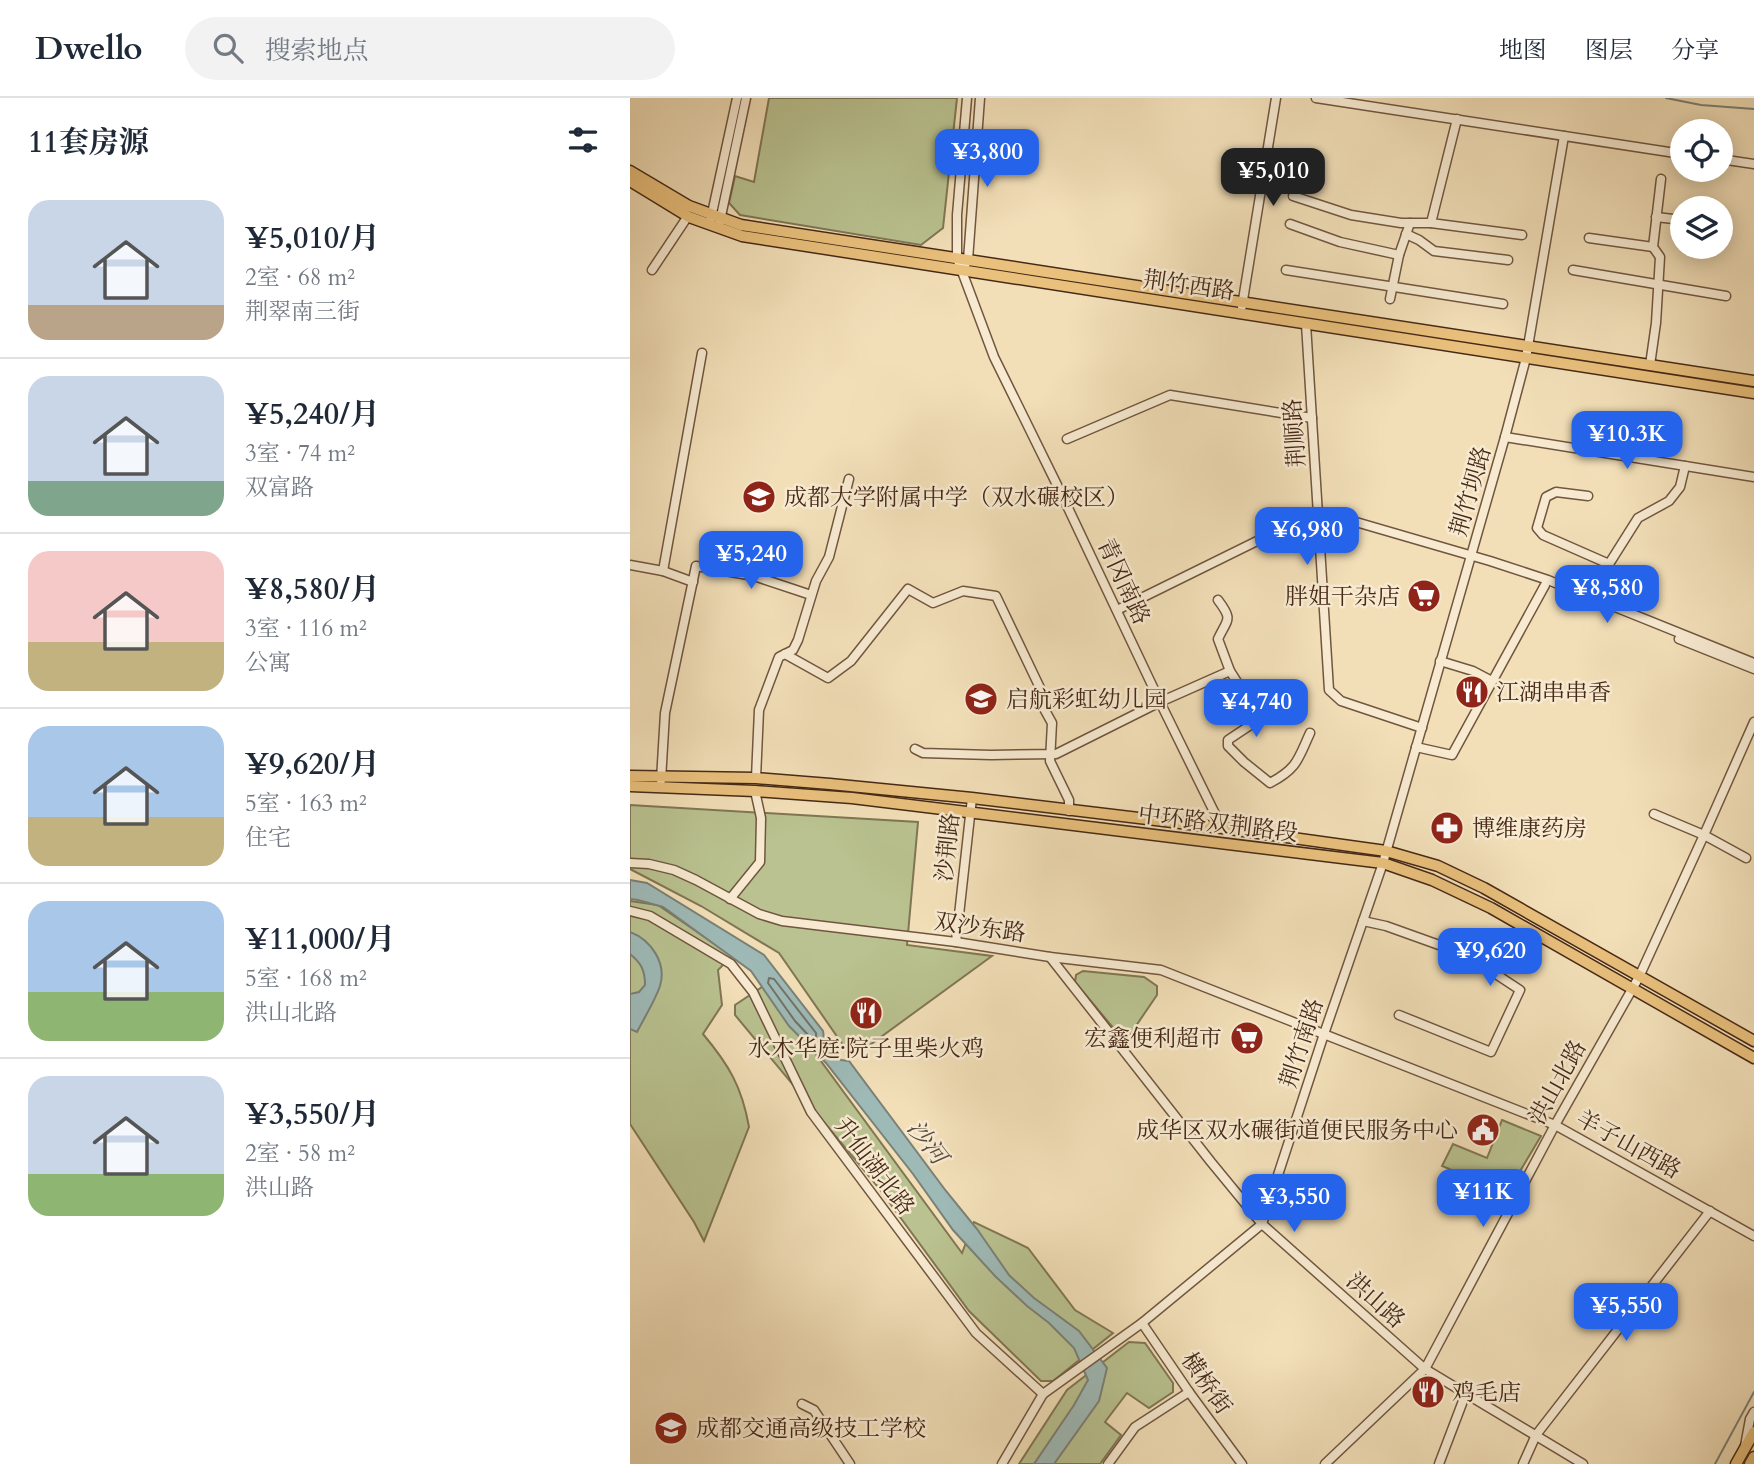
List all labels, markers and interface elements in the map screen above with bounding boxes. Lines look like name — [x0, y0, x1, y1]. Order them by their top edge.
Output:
search box — [185, 17, 675, 80]
text: Dwello — [35, 26, 143, 71]
icon: search — [209, 29, 247, 67]
text: 搜索地点 — [265, 33, 369, 68]
text: 地图 — [1499, 34, 1547, 67]
text: 图层 — [1585, 34, 1633, 67]
text: 分享 — [1671, 34, 1719, 67]
map controls — [1670, 119, 1733, 259]
button: locate — [1670, 119, 1733, 182]
icon: filters — [564, 121, 602, 159]
text: 11套房源 — [28, 122, 149, 163]
pin: ¥3,800 — [930, 130, 1044, 189]
text: ¥3,800 — [951, 136, 1023, 167]
pin: ¥5,010 — [1216, 148, 1330, 208]
text: ¥5,010 — [1237, 155, 1309, 186]
button: layers — [1670, 196, 1733, 259]
text: ¥5,010/月 — [245, 218, 380, 259]
icon: home — [84, 228, 168, 312]
text: 2室 · 68 m² — [245, 262, 355, 293]
street label: 荆竹西路 — [1141, 264, 1237, 307]
text: 荆翠南三街 — [245, 296, 360, 327]
text: ¥5,240/月 — [245, 394, 380, 435]
street label: 荆顺路 — [1277, 397, 1312, 468]
icon: home — [84, 404, 168, 488]
pin: ¥10.3K — [1570, 412, 1684, 471]
text: ¥10.3K — [1588, 418, 1667, 449]
text: 3室 · 74 m² — [245, 438, 355, 469]
street label: 荆竹坝路 — [1443, 443, 1498, 540]
text: 双富路 — [245, 472, 314, 503]
school or university icon: 成都大学附属中学（双水碾校区） — [740, 478, 778, 516]
place label: 成都大学附属中学（双水碾校区） — [784, 482, 1129, 513]
pin: ¥6,980 — [1250, 508, 1364, 567]
text: ¥6,980 — [1271, 514, 1343, 545]
pin: ¥5,240 — [694, 532, 808, 591]
street label: 青冈南路 — [1090, 533, 1157, 629]
text: ¥5,240 — [715, 538, 787, 569]
pin: ¥8,580 — [1550, 566, 1664, 625]
text: ¥8,580/月 — [245, 569, 380, 610]
text: ¥8,580 — [1571, 572, 1643, 603]
supermarket icon: 胖姐干杂店 — [1405, 577, 1443, 615]
icon: home — [84, 579, 168, 663]
place label: 胖姐干杂店 — [1285, 581, 1400, 612]
text: 3室 · 116 m² — [245, 613, 367, 644]
text: 公寓 — [245, 647, 291, 678]
restaurant icon: 江湖串串香 — [1453, 673, 1491, 711]
place label: 江湖串串香 — [1496, 677, 1611, 708]
school or university icon: 启航彩虹幼儿园 — [962, 680, 1000, 718]
pin: ¥4,740 — [1199, 680, 1313, 739]
place label: 启航彩虹幼儿园 — [1006, 684, 1167, 715]
text: ¥4,740 — [1220, 686, 1292, 717]
text: ¥9,620/月 — [245, 744, 380, 785]
icon: home — [84, 754, 168, 838]
text: 5室 · 163 m² — [245, 788, 367, 819]
street label: 中环路双荆路段 — [1136, 798, 1300, 849]
pharmacy icon: 博维康药房 — [1428, 809, 1466, 847]
street label: 沙荆路 — [928, 811, 967, 883]
place label: 博维康药房 — [1472, 813, 1587, 844]
text: 住宅 — [245, 822, 291, 853]
street label: 双沙东路 — [932, 906, 1028, 949]
text: ¥11,000/月 — [245, 919, 395, 960]
pin: ¥9,620 — [1433, 928, 1547, 988]
icon: home — [84, 929, 168, 1013]
text: ¥9,620 — [1454, 935, 1526, 966]
text: 5室 · 168 m² — [245, 963, 367, 994]
restaurant icon: 水木华庭·院子里柴火鸡 — [847, 994, 885, 1032]
street label: 荆竹南路 — [1273, 995, 1330, 1092]
text: 洪山北路 — [245, 997, 337, 1028]
supermarket icon: 宏鑫便利超市 — [1228, 1019, 1266, 1057]
place label: 宏鑫便利超市 — [1084, 1023, 1222, 1054]
place label: 水木华庭·院子里柴火鸡 — [748, 1033, 984, 1064]
street label: 洪山北路 — [1522, 1034, 1593, 1130]
text: ¥3,550/月 — [245, 1094, 380, 1135]
street label: 羊子山西路 — [1571, 1103, 1687, 1186]
icon: home — [84, 1104, 168, 1188]
street label: 升仙湖北路 — [828, 1111, 922, 1222]
public building icon: 成华区双水碾街道便民服务中心 — [1464, 1111, 1502, 1149]
water label: 沙河 — [899, 1113, 957, 1175]
place label: 成华区双水碾街道便民服务中心 — [1136, 1115, 1458, 1146]
text: 2室 · 58 m² — [245, 1138, 355, 1169]
pin: ¥11K — [1442, 1170, 1524, 1229]
text: 洪山路 — [245, 1172, 314, 1203]
pin: ¥3,550 — [1237, 1174, 1351, 1234]
text: ¥11K — [1453, 1176, 1513, 1207]
text: ¥3,550 — [1258, 1181, 1330, 1212]
street label: 洪山路 — [1340, 1266, 1412, 1335]
pin: ¥5,550 — [1569, 1284, 1683, 1343]
text: ¥5,550 — [1590, 1290, 1662, 1321]
street label: 横桥街 — [1174, 1346, 1239, 1420]
restaurant icon: 鸡毛店 — [1409, 1373, 1447, 1411]
place label: 鸡毛店 — [1452, 1377, 1521, 1408]
school or university icon: 成都交通高级技工学校 — [652, 1409, 690, 1447]
place label: 成都交通高级技工学校 — [696, 1413, 926, 1444]

